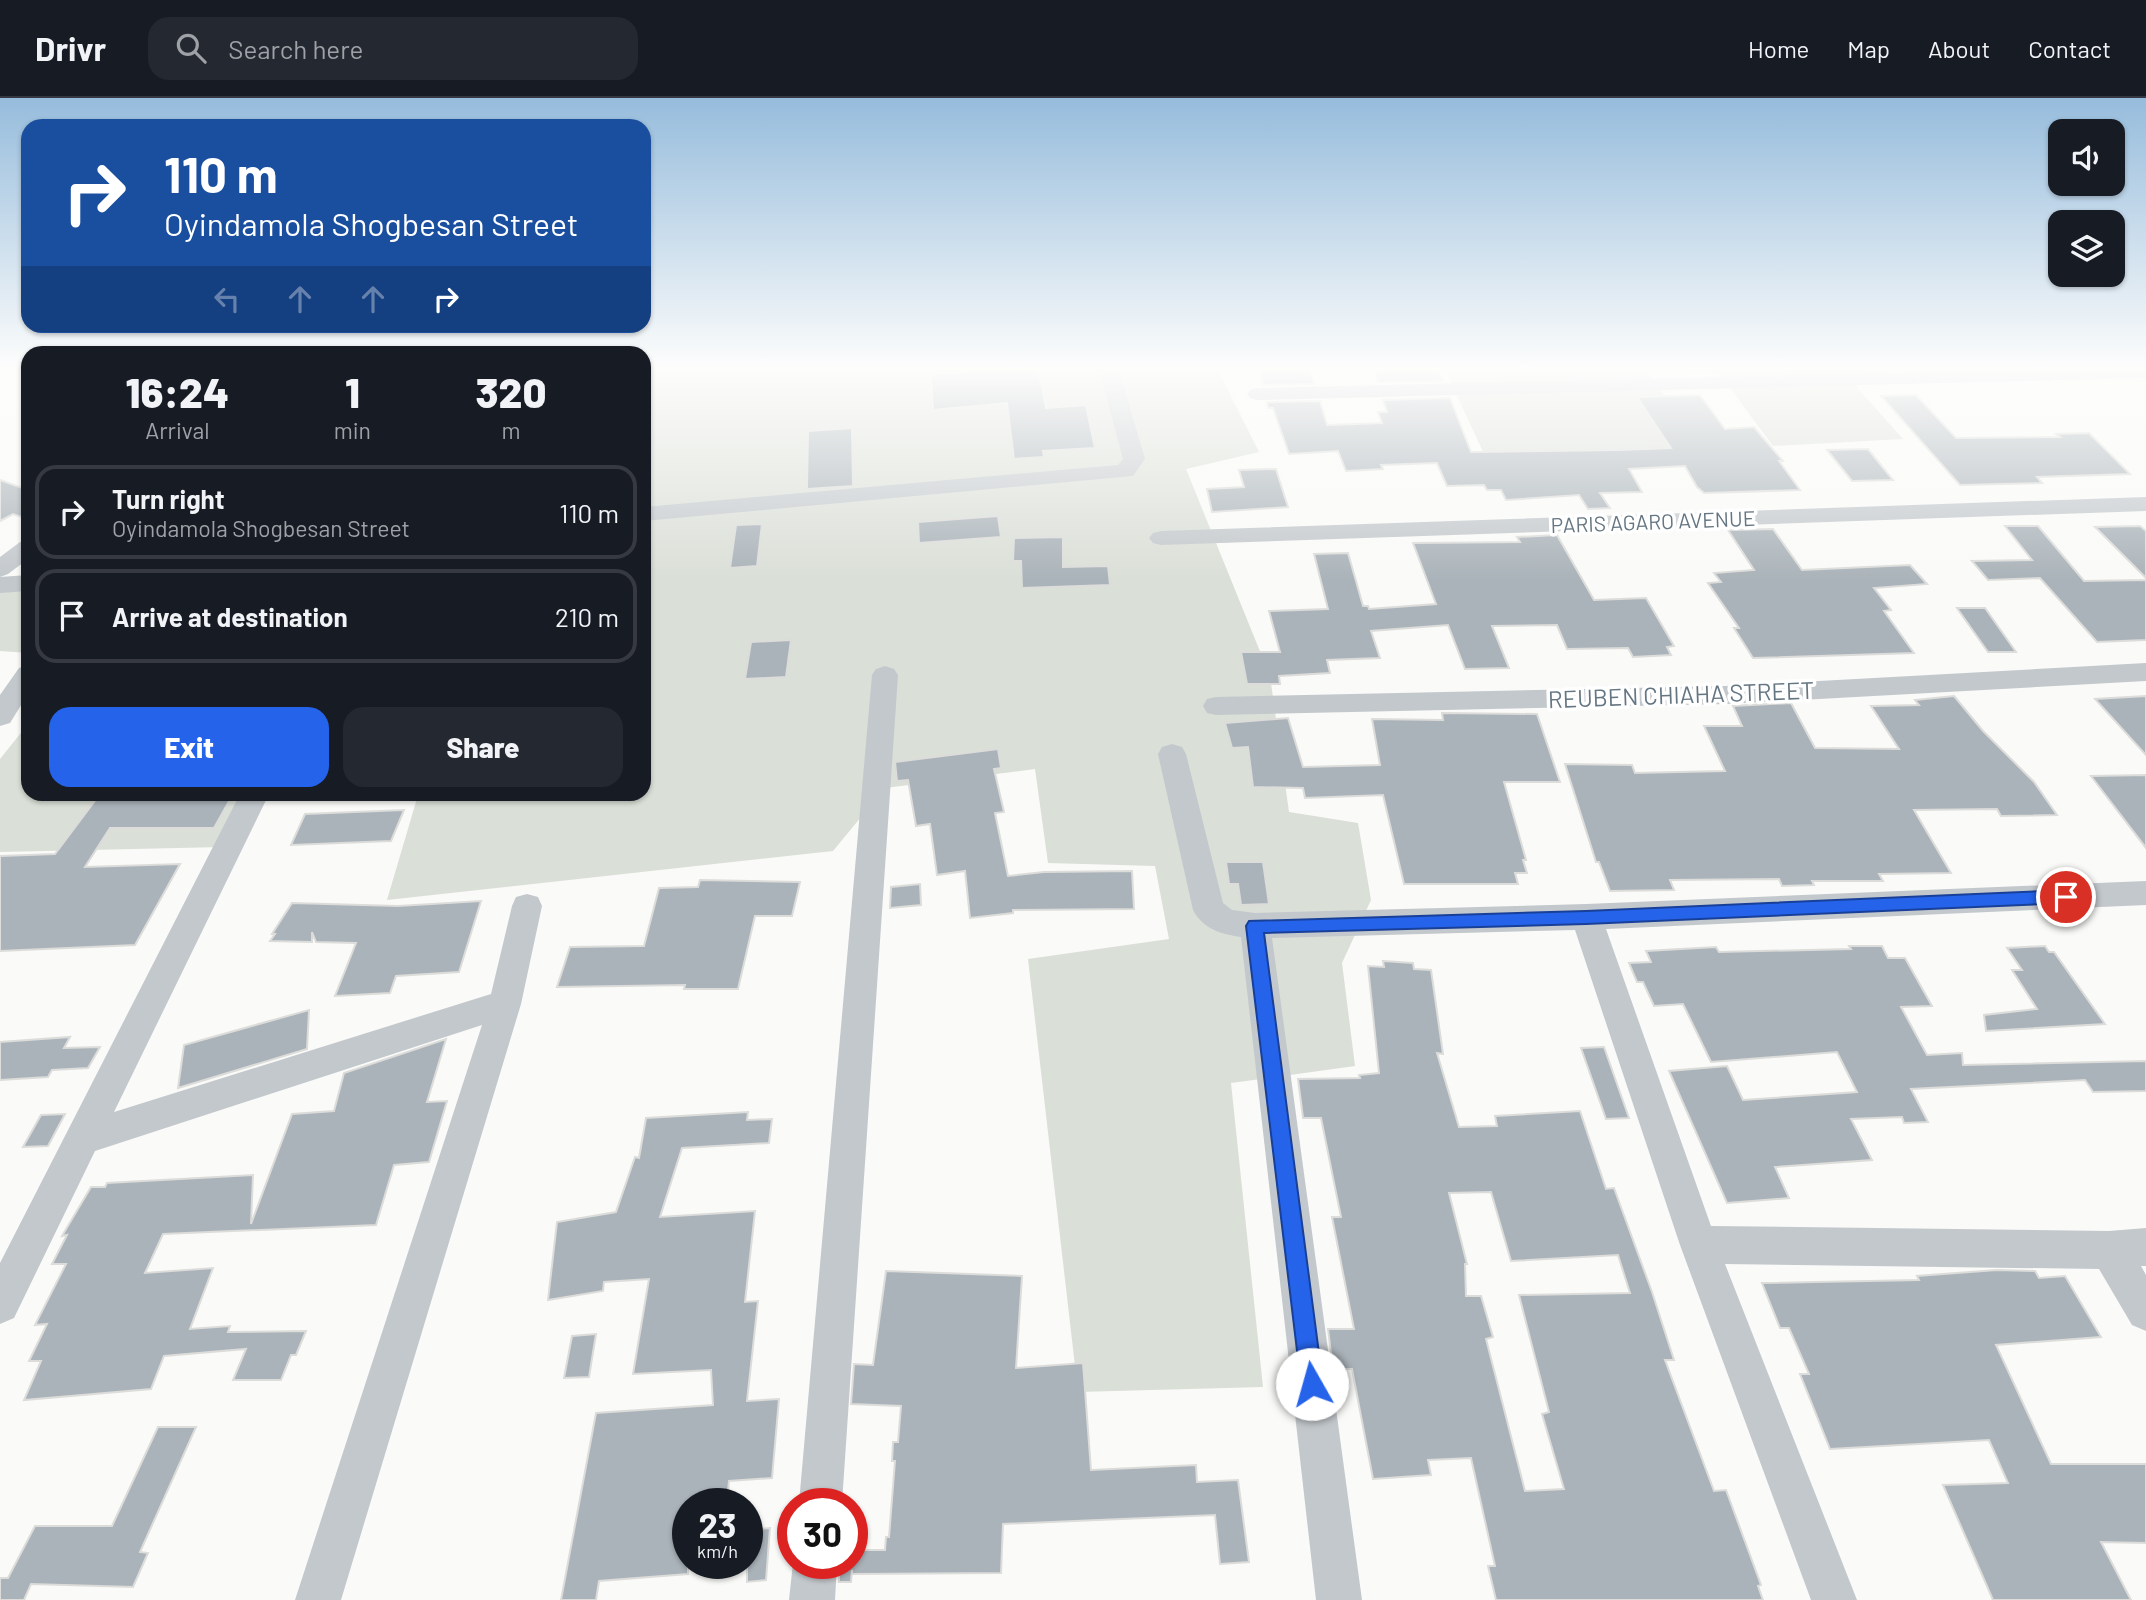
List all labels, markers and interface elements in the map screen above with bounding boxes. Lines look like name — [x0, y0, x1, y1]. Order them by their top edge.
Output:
search box — [148, 17, 638, 80]
text: Drivr — [35, 28, 106, 68]
icon: search — [172, 29, 210, 67]
text: Search here — [228, 33, 363, 64]
text: Home — [1748, 34, 1809, 63]
text: Map — [1847, 34, 1890, 63]
text: About — [1928, 34, 1990, 63]
text: Contact — [2028, 34, 2111, 63]
map controls — [2048, 119, 2125, 287]
button: sound — [2048, 119, 2125, 196]
text: 110 m — [164, 144, 278, 203]
icon: right — [49, 147, 140, 238]
text: Oyindamola Shogbesan Street — [164, 204, 579, 242]
button: layers — [2048, 210, 2125, 287]
icon: left — [208, 280, 246, 318]
icon: ahead — [281, 280, 319, 318]
icon: ahead — [354, 280, 392, 318]
icon: right — [427, 280, 465, 318]
text: 16:24 — [126, 366, 229, 416]
text: 1 — [345, 366, 360, 416]
text: 320 — [476, 366, 546, 416]
text: Arrival — [145, 416, 209, 444]
text: min — [334, 416, 371, 444]
text: m — [501, 416, 521, 444]
text: Turn right — [112, 483, 225, 514]
icon: right — [53, 493, 91, 531]
text: 110 m — [559, 497, 619, 528]
street label: PARIS AGARO AVENUE — [1550, 505, 1756, 537]
text: Oyindamola Shogbesan Street — [112, 514, 410, 542]
icon: arrive — [53, 597, 91, 635]
text: Arrive at destination — [112, 601, 348, 632]
text: 210 m — [555, 601, 619, 632]
street label: REUBEN CHIAHA STREET — [1547, 675, 1815, 713]
button: Exit — [49, 707, 329, 787]
button: Share — [343, 707, 623, 787]
pin — [2036, 867, 2096, 927]
icon: arrive — [2047, 878, 2085, 916]
position arrow — [1275, 1347, 1349, 1421]
speed limit sign: 30 — [777, 1488, 868, 1579]
text: 23 — [698, 1503, 737, 1545]
text: km/h — [697, 1540, 738, 1562]

